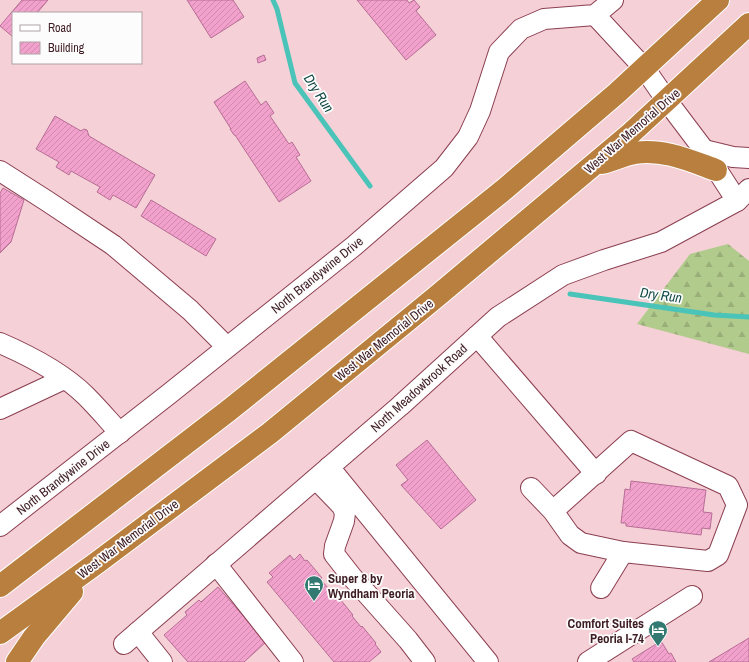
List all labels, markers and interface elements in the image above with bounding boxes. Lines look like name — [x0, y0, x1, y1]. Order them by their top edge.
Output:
legend — [12, 12, 142, 64]
text: Road — [48, 20, 72, 36]
text: Building — [48, 40, 85, 56]
water label: Dry Run — [300, 70, 338, 116]
street label: West War Memorial Drive — [580, 85, 684, 177]
street label: North Brandywine Drive — [267, 233, 367, 317]
water label: Dry Run — [639, 283, 683, 307]
street label: West War Memorial Drive — [331, 295, 437, 385]
street label: North Meadowbrook Road — [367, 340, 471, 436]
street label: North Brandywine Drive — [13, 435, 113, 519]
street label: West War Memorial Drive — [74, 495, 182, 583]
place label: Super 8 by Wyndham Peoria — [328, 570, 414, 602]
hotel icon: Super 8 by Wyndham Peoria — [303, 574, 325, 602]
place label: Comfort Suites Peoria I-74 — [568, 615, 644, 647]
hotel icon: Comfort Suites Peoria I-74 — [647, 619, 669, 647]

